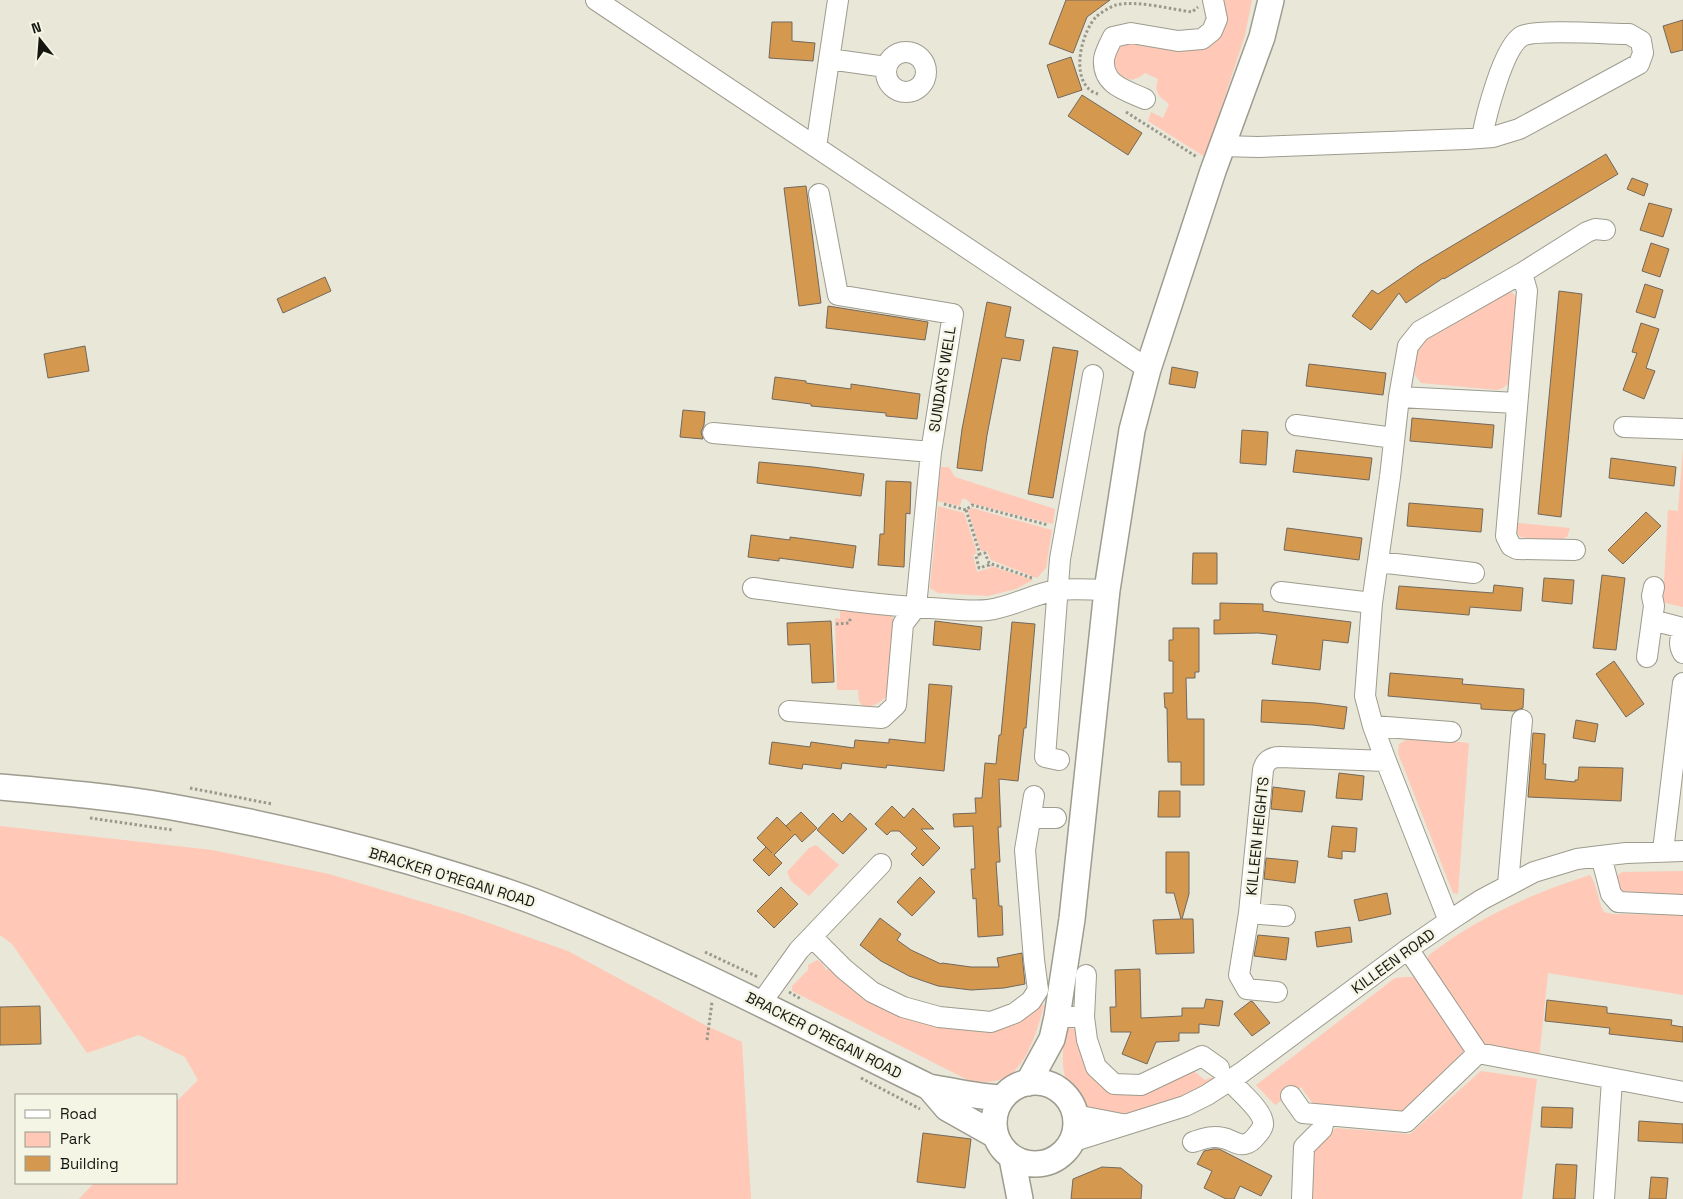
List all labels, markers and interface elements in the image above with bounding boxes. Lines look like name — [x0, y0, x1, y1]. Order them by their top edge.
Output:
north arrow — [15, 15, 65, 65]
text: N — [29, 18, 43, 38]
street label: SUNDAYS WELL — [924, 325, 960, 433]
street label: KILLEEN HEIGHTS — [1241, 776, 1273, 896]
street label: BRACKER O'REGAN ROAD — [367, 843, 537, 911]
street label: KILLEEN ROAD — [1348, 924, 1439, 998]
street label: BRACKER O'REGAN ROAD — [743, 987, 905, 1083]
legend — [15, 1094, 178, 1184]
text: Road — [60, 1104, 97, 1123]
text: Park — [60, 1129, 91, 1148]
text: Building — [60, 1154, 119, 1173]

